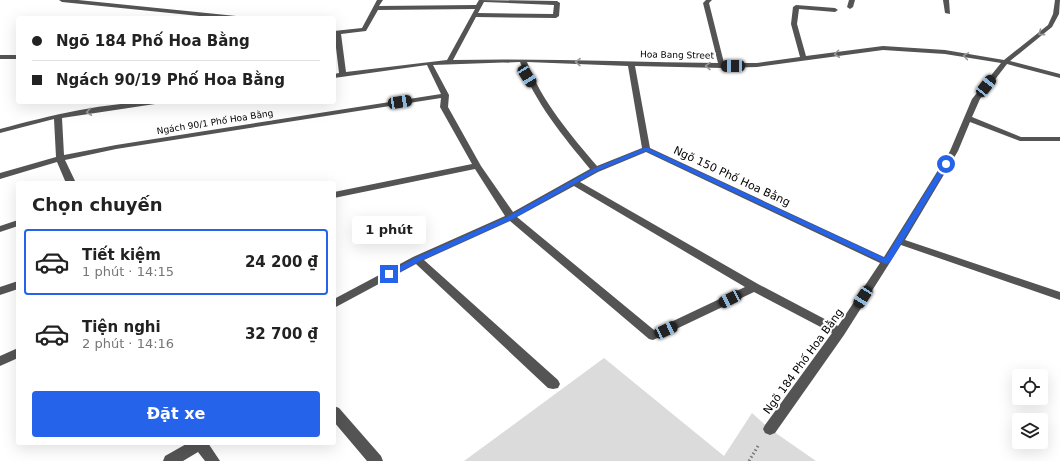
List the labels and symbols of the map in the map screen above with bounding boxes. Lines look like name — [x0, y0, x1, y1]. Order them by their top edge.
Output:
one-way arrow — [1038, 28, 1045, 35]
street label: Hoa Bang Street — [640, 49, 715, 61]
one-way arrow — [834, 49, 840, 58]
one-way arrow — [963, 52, 969, 61]
one-way arrow — [575, 58, 581, 66]
car — [721, 60, 745, 72]
one-way arrow — [705, 62, 711, 70]
car — [515, 63, 539, 89]
car — [974, 73, 998, 99]
car — [387, 94, 413, 110]
one-way arrow — [86, 107, 92, 116]
street label: Ngách 90/1 Phố Hoa Bằng — [156, 108, 274, 136]
street label: Ngõ 150 Phố Hoa Bằng — [671, 144, 792, 209]
route start — [937, 155, 955, 173]
callout: 1 phút — [352, 216, 426, 244]
route end — [380, 265, 398, 283]
car — [851, 284, 875, 310]
car — [717, 288, 743, 310]
street label: Ngõ 184 Phố Hoa Bằng — [761, 306, 846, 417]
car — [653, 319, 679, 341]

